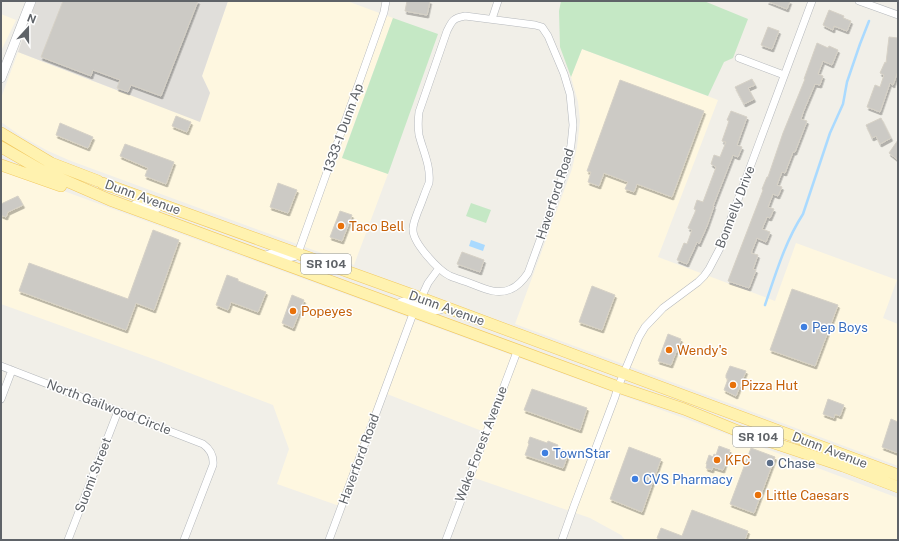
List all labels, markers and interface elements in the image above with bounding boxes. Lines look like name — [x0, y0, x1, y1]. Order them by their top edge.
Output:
north arrow — [8, 8, 48, 48]
text: N — [25, 12, 38, 26]
street label: 1333-1 Dunn Ap — [320, 81, 366, 175]
street label: Haverford Road — [533, 147, 577, 241]
street label: Bonnelly Drive — [712, 164, 758, 250]
street label: Dunn Avenue — [103, 176, 183, 218]
place label: Taco Bell — [349, 219, 404, 234]
marker: Taco Bell — [336, 221, 346, 231]
road number: SR 104 — [301, 254, 351, 274]
street label: Dunn Avenue — [407, 287, 487, 329]
place label: Popeyes — [301, 304, 352, 319]
marker: Popeyes — [288, 306, 298, 316]
place label: Pep Boys — [812, 320, 868, 335]
marker: Pep Boys — [799, 322, 809, 332]
place label: Wendy's — [677, 343, 727, 358]
marker: Wendy's — [664, 345, 674, 355]
street label: North Gailwood Circle — [45, 376, 173, 438]
place label: Pizza Hut — [741, 378, 798, 393]
marker: Pizza Hut — [728, 380, 738, 390]
street label: Wake Forest Avenue — [452, 384, 510, 504]
street label: Haverford Road — [336, 412, 382, 506]
road number: SR 104 — [733, 427, 783, 447]
street label: Dunn Avenue — [790, 429, 870, 471]
street label: Suomi Street — [72, 435, 114, 515]
place label: TownStar — [553, 446, 610, 461]
marker: TownStar — [540, 448, 550, 458]
place label: KFC — [725, 453, 751, 468]
marker: KFC — [712, 455, 722, 465]
place label: Chase — [778, 456, 816, 471]
marker: Chase — [765, 458, 775, 468]
place label: CVS Pharmacy — [643, 472, 733, 487]
marker: CVS Pharmacy — [630, 474, 640, 484]
place label: Little Caesars — [766, 488, 849, 503]
marker: Little Caesars — [753, 490, 763, 500]

